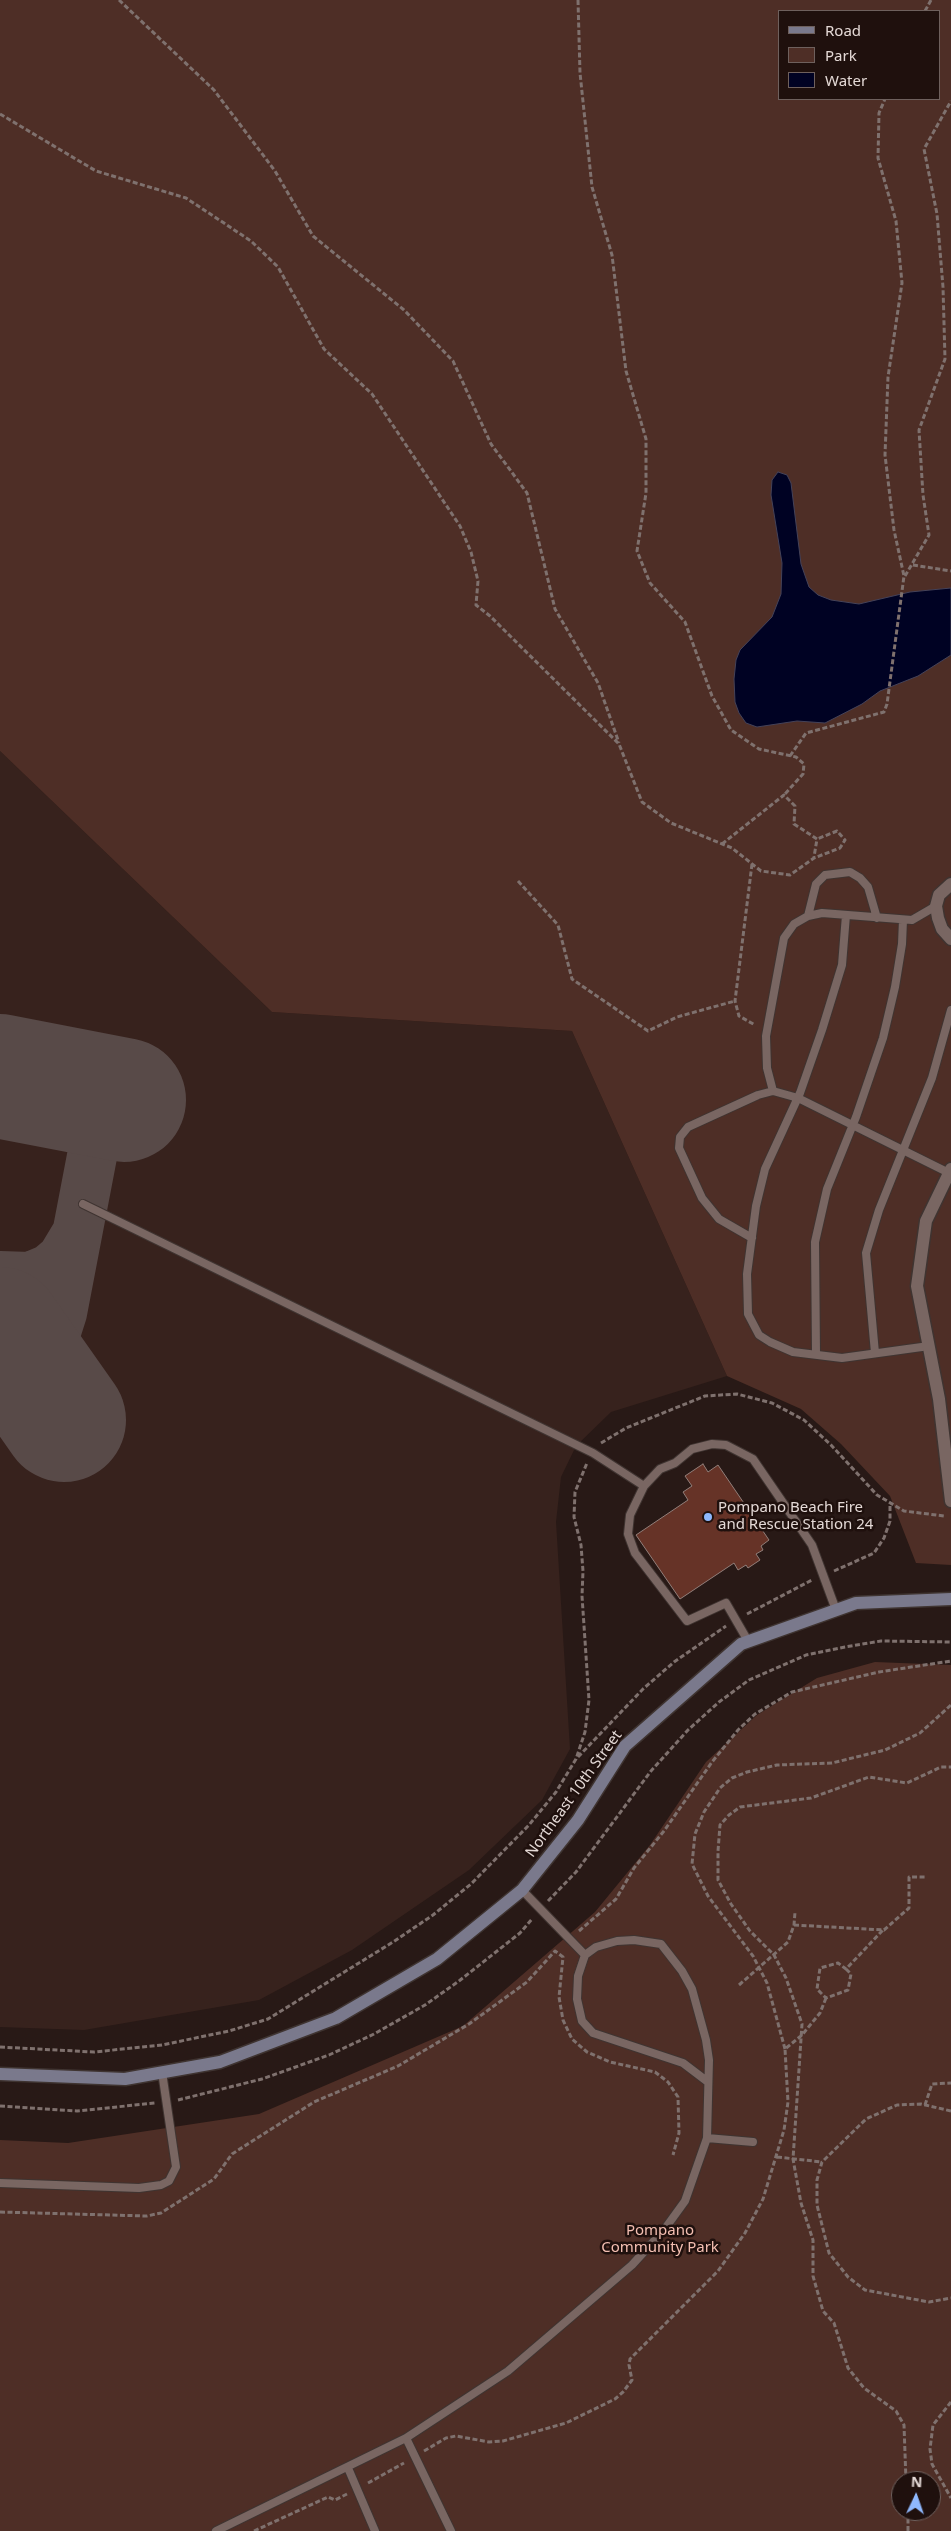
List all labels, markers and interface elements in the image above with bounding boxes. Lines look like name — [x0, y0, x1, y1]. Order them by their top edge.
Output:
legend — [778, 10, 941, 100]
text: Road — [825, 20, 861, 40]
text: Park — [825, 45, 857, 65]
text: Water — [825, 70, 867, 90]
place label: Pompano Beach Fire and Rescue Station 24 — [718, 1499, 873, 1534]
marker: Pompano Beach Fire and Rescue Station 24 — [702, 1511, 714, 1523]
street label: Northeast 10th Street — [522, 1727, 626, 1861]
park label: Pompano Community Park — [601, 2222, 719, 2257]
north arrow — [891, 2471, 941, 2521]
text: N — [911, 2472, 923, 2491]

